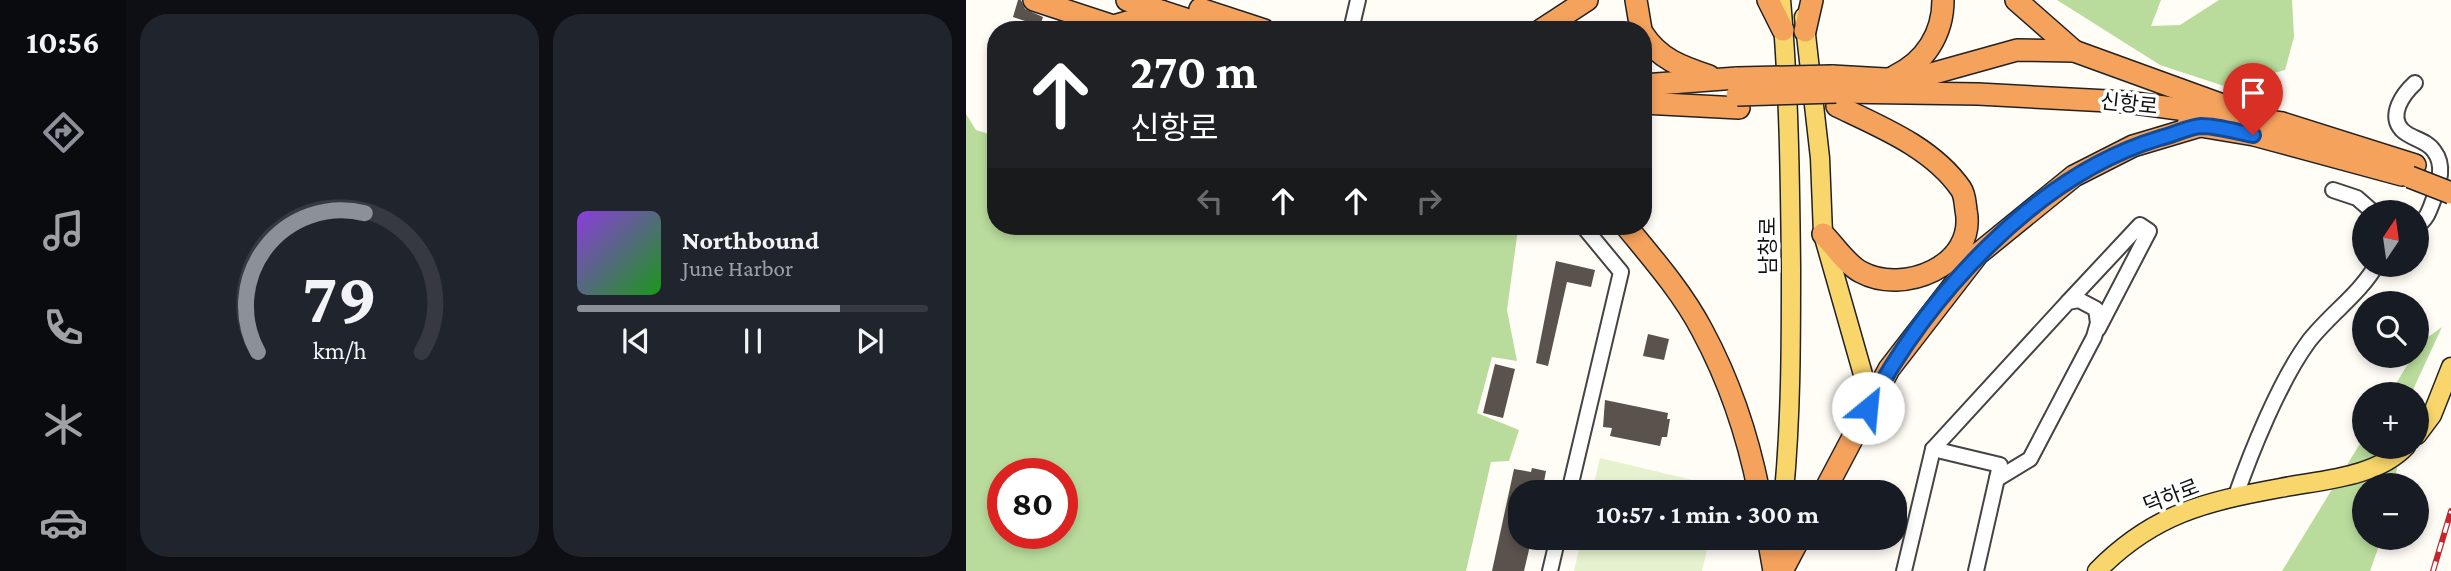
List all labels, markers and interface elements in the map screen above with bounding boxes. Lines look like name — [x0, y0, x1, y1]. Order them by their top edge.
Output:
text: 10:56 — [26, 24, 100, 60]
text: 270 m — [1130, 44, 1258, 99]
icon: ahead — [1015, 49, 1106, 140]
pin — [2223, 63, 2283, 135]
icon: arrive — [2234, 74, 2272, 112]
street label: 신항로 — [2099, 89, 2159, 119]
icon: directions — [39, 108, 88, 157]
text: 신항로 — [1130, 110, 1218, 146]
icon: left — [1191, 182, 1229, 220]
icon: ahead — [1264, 182, 1302, 220]
icon: ahead — [1337, 182, 1375, 220]
icon: right — [1410, 182, 1448, 220]
north arrow — [2352, 200, 2429, 276]
map controls — [2352, 200, 2429, 550]
icon: music — [39, 206, 88, 255]
street label: 남창로 — [1756, 217, 1780, 275]
text: Northbound — [682, 226, 819, 255]
text: June Harbor — [682, 255, 793, 281]
text: 79 — [302, 257, 377, 338]
button: search — [2352, 291, 2429, 368]
icon: phone — [39, 303, 88, 352]
icon: previous — [617, 322, 655, 360]
icon: pause — [734, 322, 772, 360]
icon: next — [851, 322, 889, 360]
text: km/h — [313, 336, 366, 363]
position arrow — [1831, 371, 1905, 445]
button: + — [2352, 382, 2429, 459]
icon: climate — [39, 400, 88, 449]
speed limit sign: 80 — [987, 458, 1078, 549]
button: − — [2352, 473, 2429, 550]
street label: 덕하로 — [2140, 474, 2202, 518]
icon: car — [39, 498, 88, 547]
text: 10:57 · 1 min · 300 m — [1596, 500, 1819, 529]

